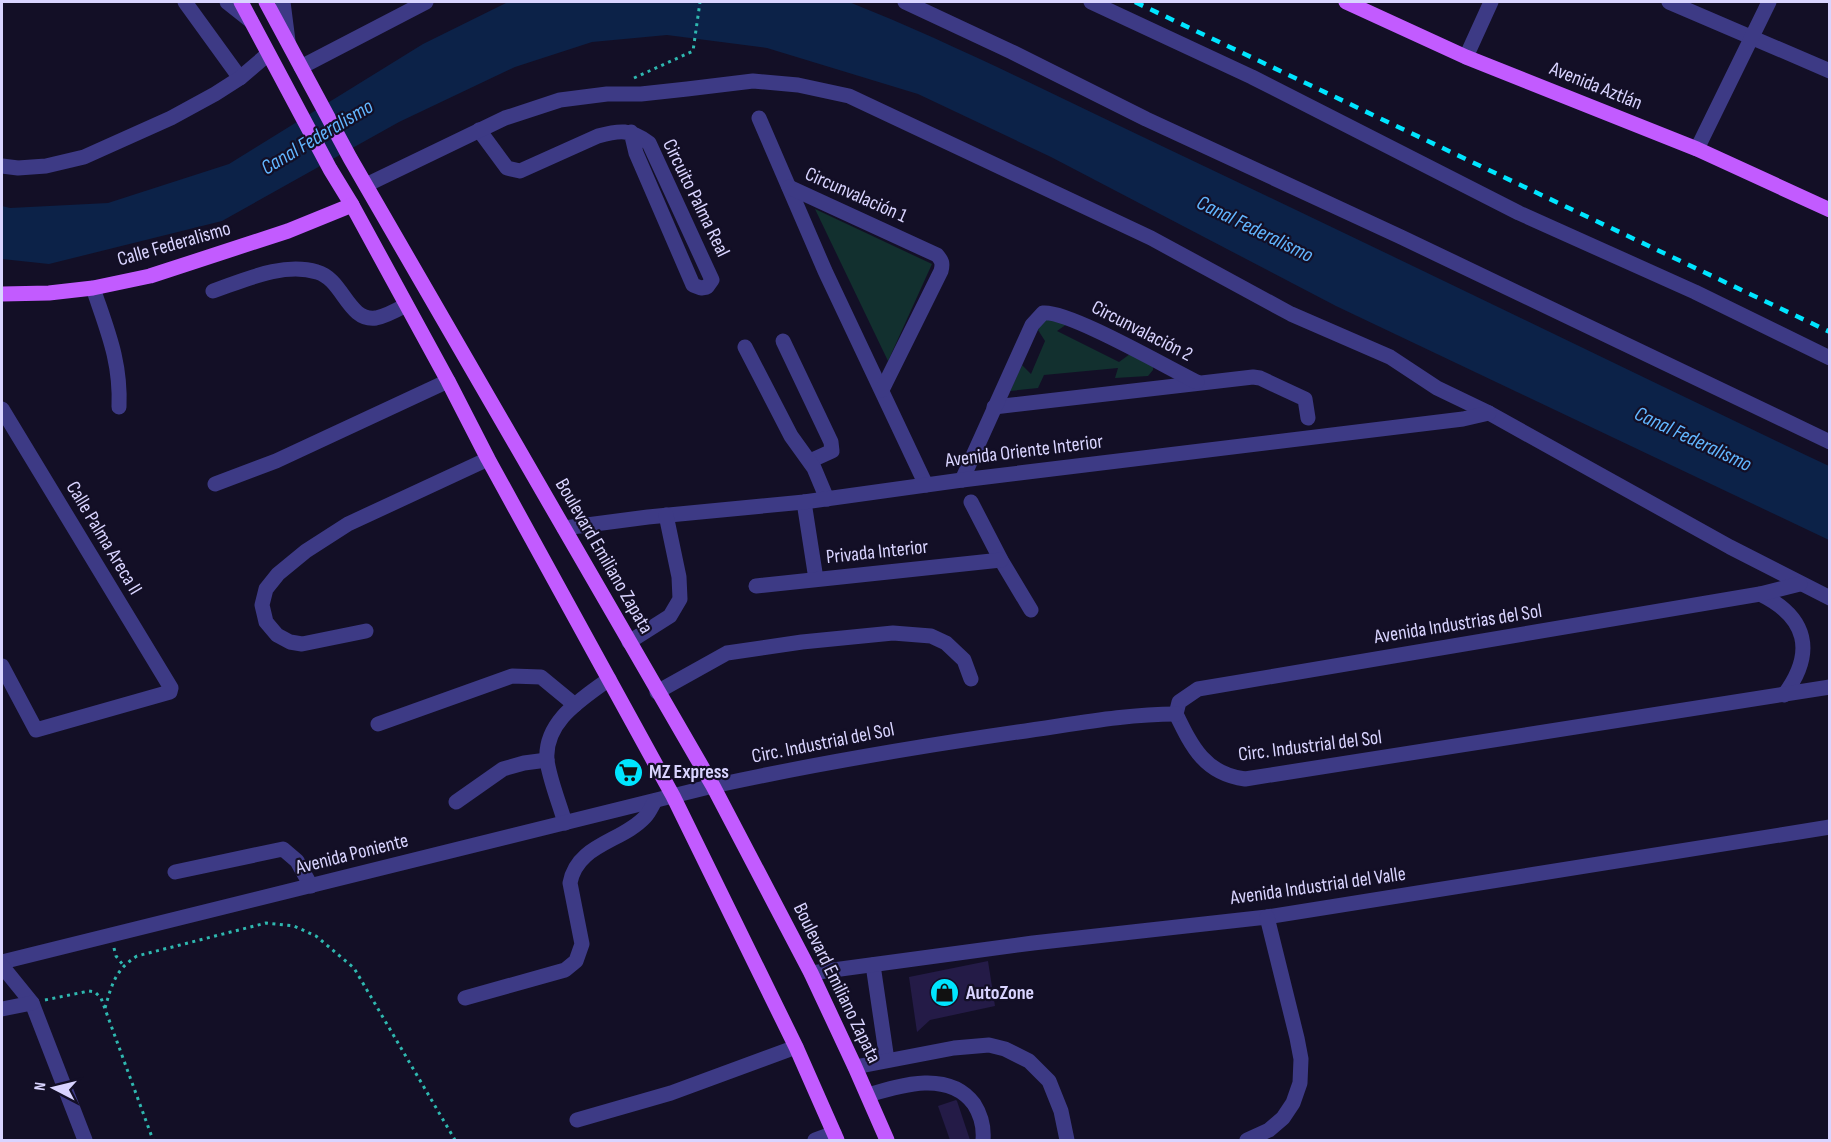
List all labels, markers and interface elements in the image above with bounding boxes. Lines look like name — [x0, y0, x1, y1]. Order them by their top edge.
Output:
street label: Avenida Aztlán — [1545, 56, 1646, 115]
water label: Canal Federalismo — [256, 93, 378, 180]
street label: Circuito Palma Real — [657, 135, 735, 261]
street label: Circunvalación 1 — [801, 162, 911, 228]
water label: Canal Federalismo — [1193, 190, 1318, 268]
street label: Calle Federalismo — [115, 216, 233, 272]
street label: Circunvalación 2 — [1087, 295, 1197, 367]
water label: Canal Federalismo — [1630, 401, 1756, 477]
street label: Avenida Oriente Interior — [943, 429, 1105, 473]
street label: Boulevard Emiliano Zapata — [550, 474, 658, 638]
street label: Calle Palma Areca II — [61, 477, 147, 599]
street label: Privada Interior — [825, 535, 929, 569]
street label: Avenida Industrias del Sol — [1371, 599, 1544, 649]
street label: Circ. Industrial del Sol — [750, 717, 896, 769]
street label: Circ. Industrial del Sol — [1237, 725, 1383, 767]
supermarket icon: MZ Express — [612, 756, 644, 788]
place label: MZ Express — [649, 760, 729, 784]
street label: Avenida Poniente — [292, 828, 411, 880]
street label: Avenida Industrial del Valle — [1228, 862, 1407, 910]
street label: Boulevard Emiliano Zapata — [788, 899, 886, 1067]
shop icon: AutoZone — [929, 977, 961, 1009]
place label: AutoZone — [965, 981, 1034, 1005]
north arrow — [24, 1058, 84, 1118]
text: N — [31, 1081, 51, 1092]

